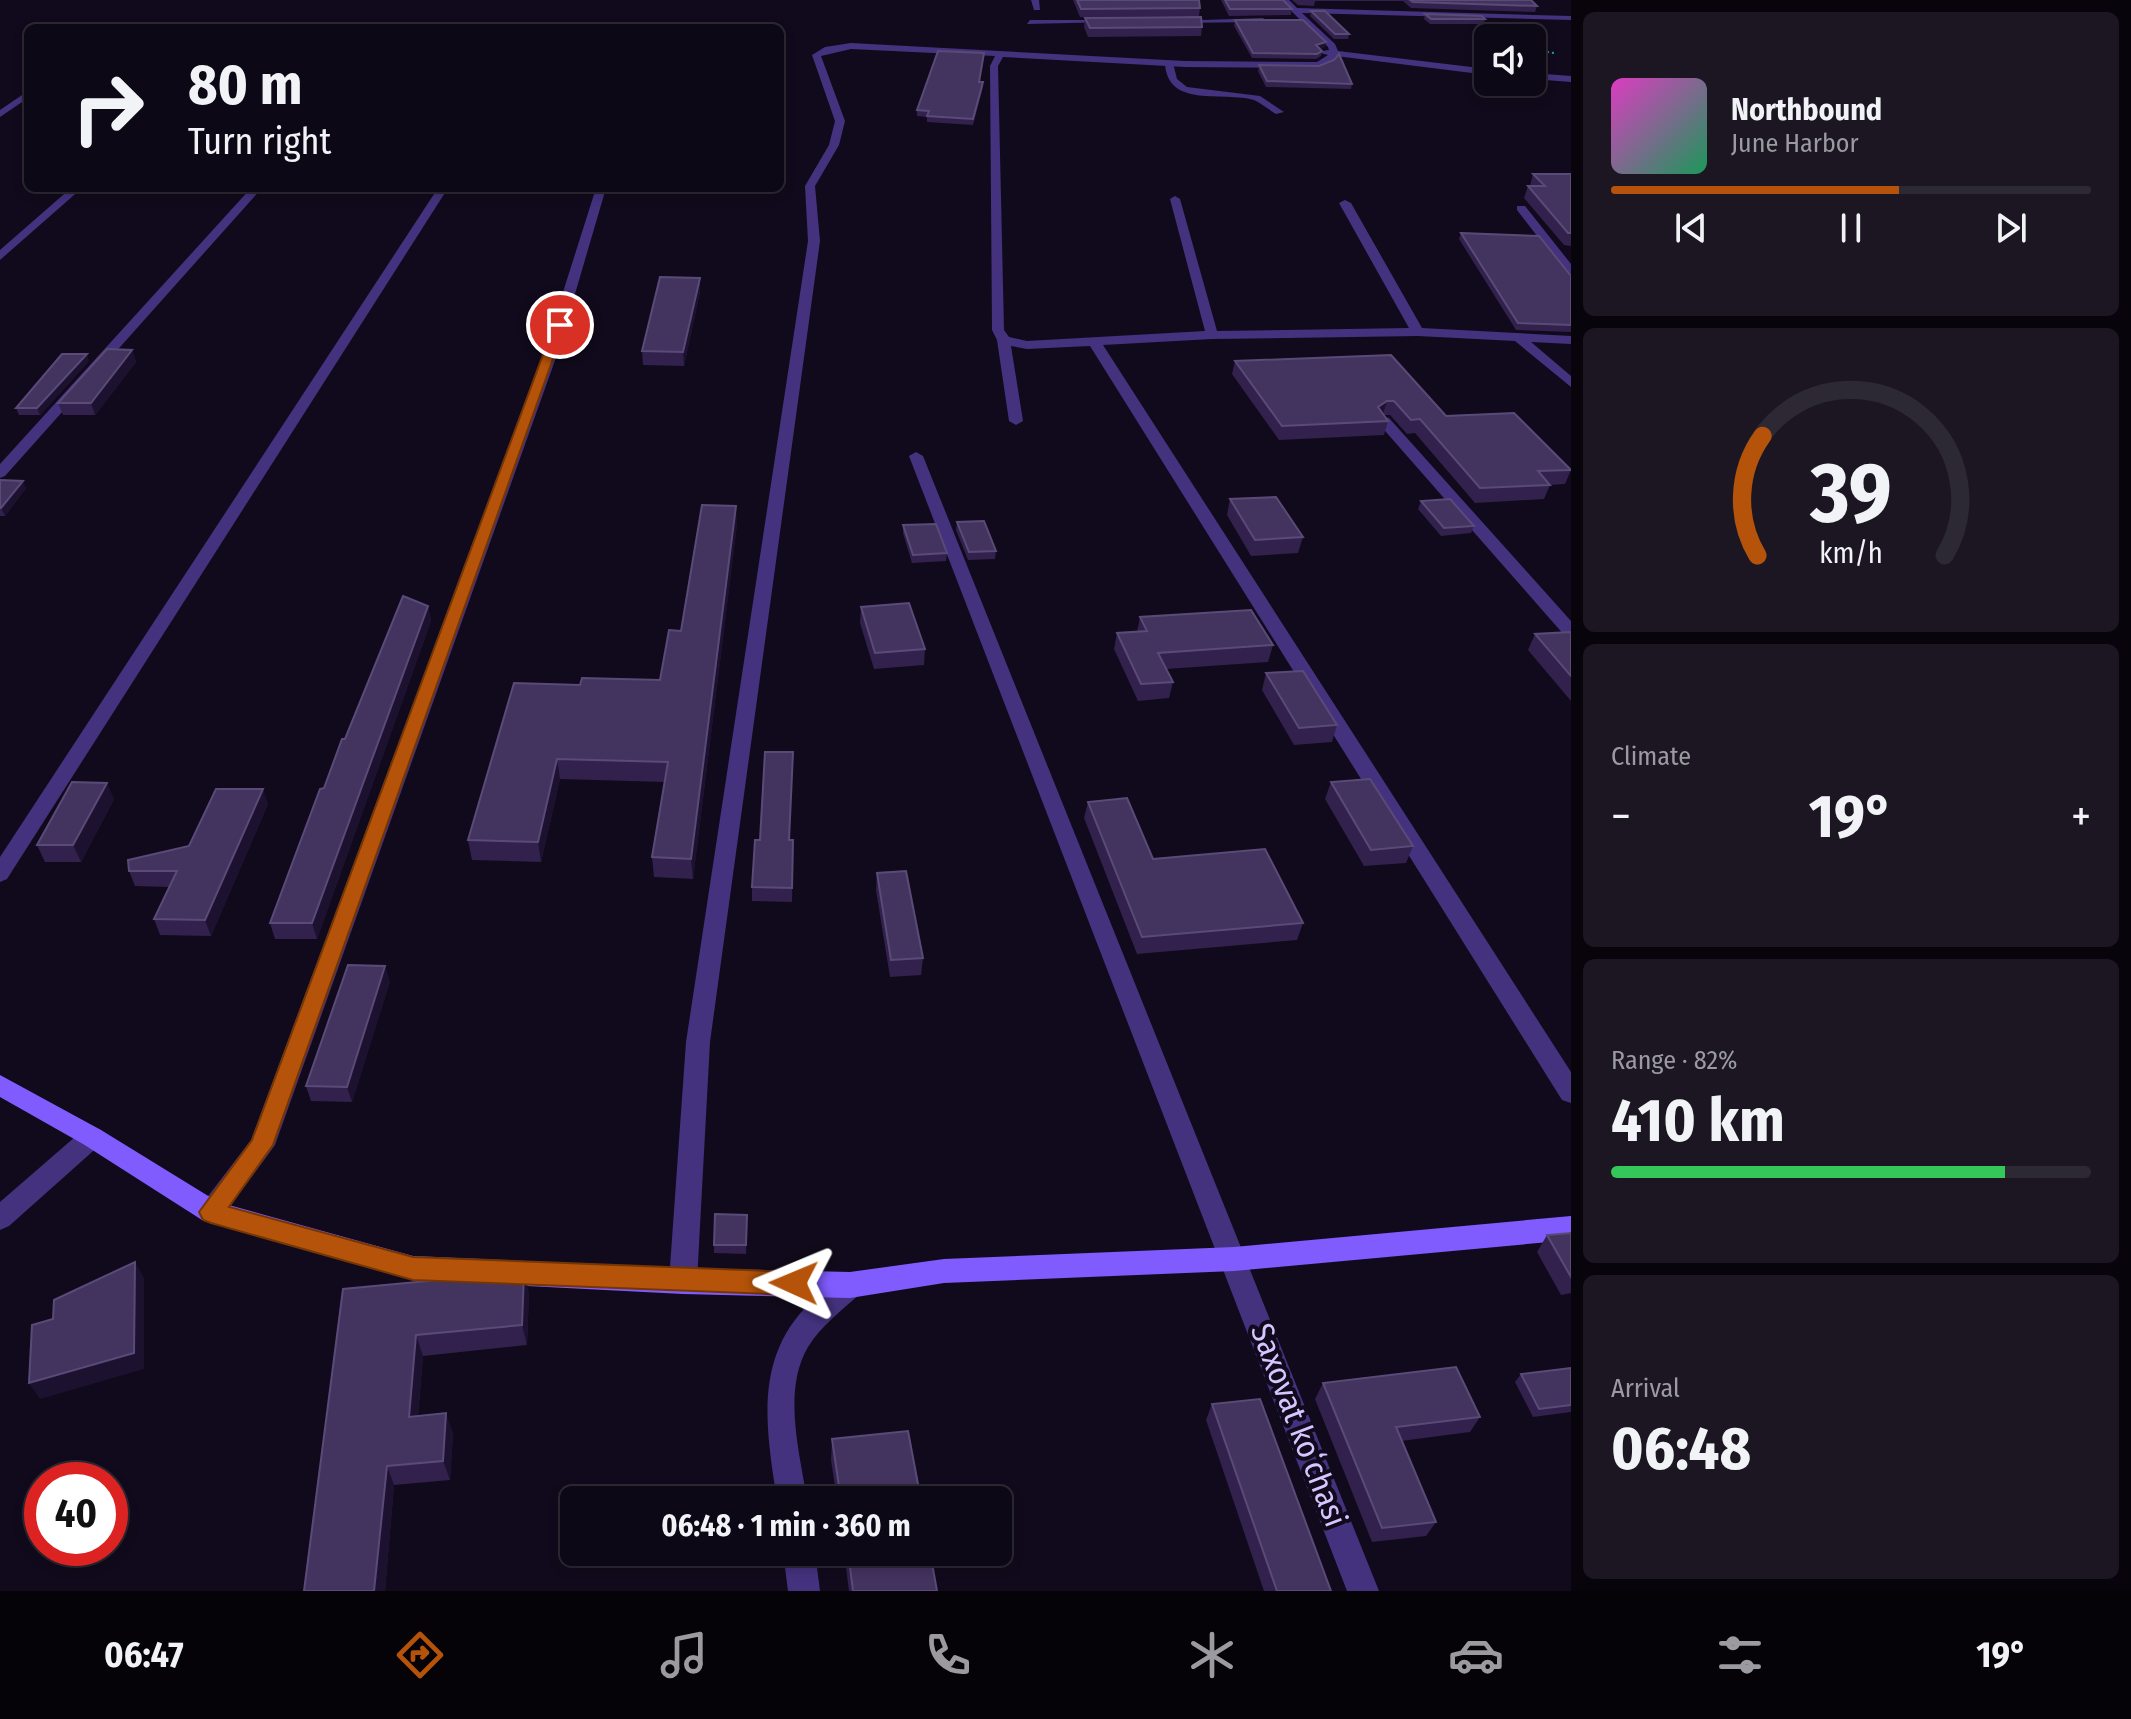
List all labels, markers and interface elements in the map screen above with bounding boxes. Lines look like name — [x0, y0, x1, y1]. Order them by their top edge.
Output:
map controls — [1474, 24, 1546, 96]
button: sound — [1474, 24, 1546, 96]
text: 80 m — [188, 52, 303, 119]
icon: right — [56, 56, 160, 160]
text: Northbound — [1731, 92, 1882, 128]
text: Turn right — [188, 120, 331, 164]
text: June Harbor — [1731, 128, 1859, 159]
icon: previous — [1669, 206, 1713, 250]
icon: pause — [1829, 206, 1873, 250]
icon: next — [1989, 206, 2033, 250]
pin — [526, 291, 594, 359]
icon: arrive — [538, 303, 582, 347]
text: 39 — [1809, 443, 1892, 543]
text: km/h — [1819, 536, 1883, 571]
text: Climate — [1611, 741, 1691, 772]
text: 19° — [1809, 781, 1893, 853]
text: − — [1611, 790, 1631, 843]
text: + — [2071, 790, 2091, 843]
text: Range · 82% — [1611, 1045, 1737, 1076]
text: 410 km — [1611, 1085, 1785, 1157]
position arrow — [752, 1241, 836, 1325]
street label: Saxovat koʻchasi — [1243, 1318, 1355, 1532]
text: Arrival — [1611, 1373, 1680, 1404]
text: 06:48 — [1611, 1413, 1751, 1485]
speed limit sign: 40 — [24, 1462, 128, 1566]
text: 06:48 · 1 min · 360 m — [661, 1508, 911, 1544]
icon: directions — [392, 1627, 448, 1683]
icon: music — [656, 1627, 712, 1683]
icon: phone — [920, 1627, 976, 1683]
icon: climate — [1184, 1627, 1240, 1683]
icon: car — [1448, 1627, 1504, 1683]
icon: filters — [1712, 1627, 1768, 1683]
text: 06:47 — [104, 1633, 184, 1677]
text: 19° — [1976, 1633, 2027, 1677]

